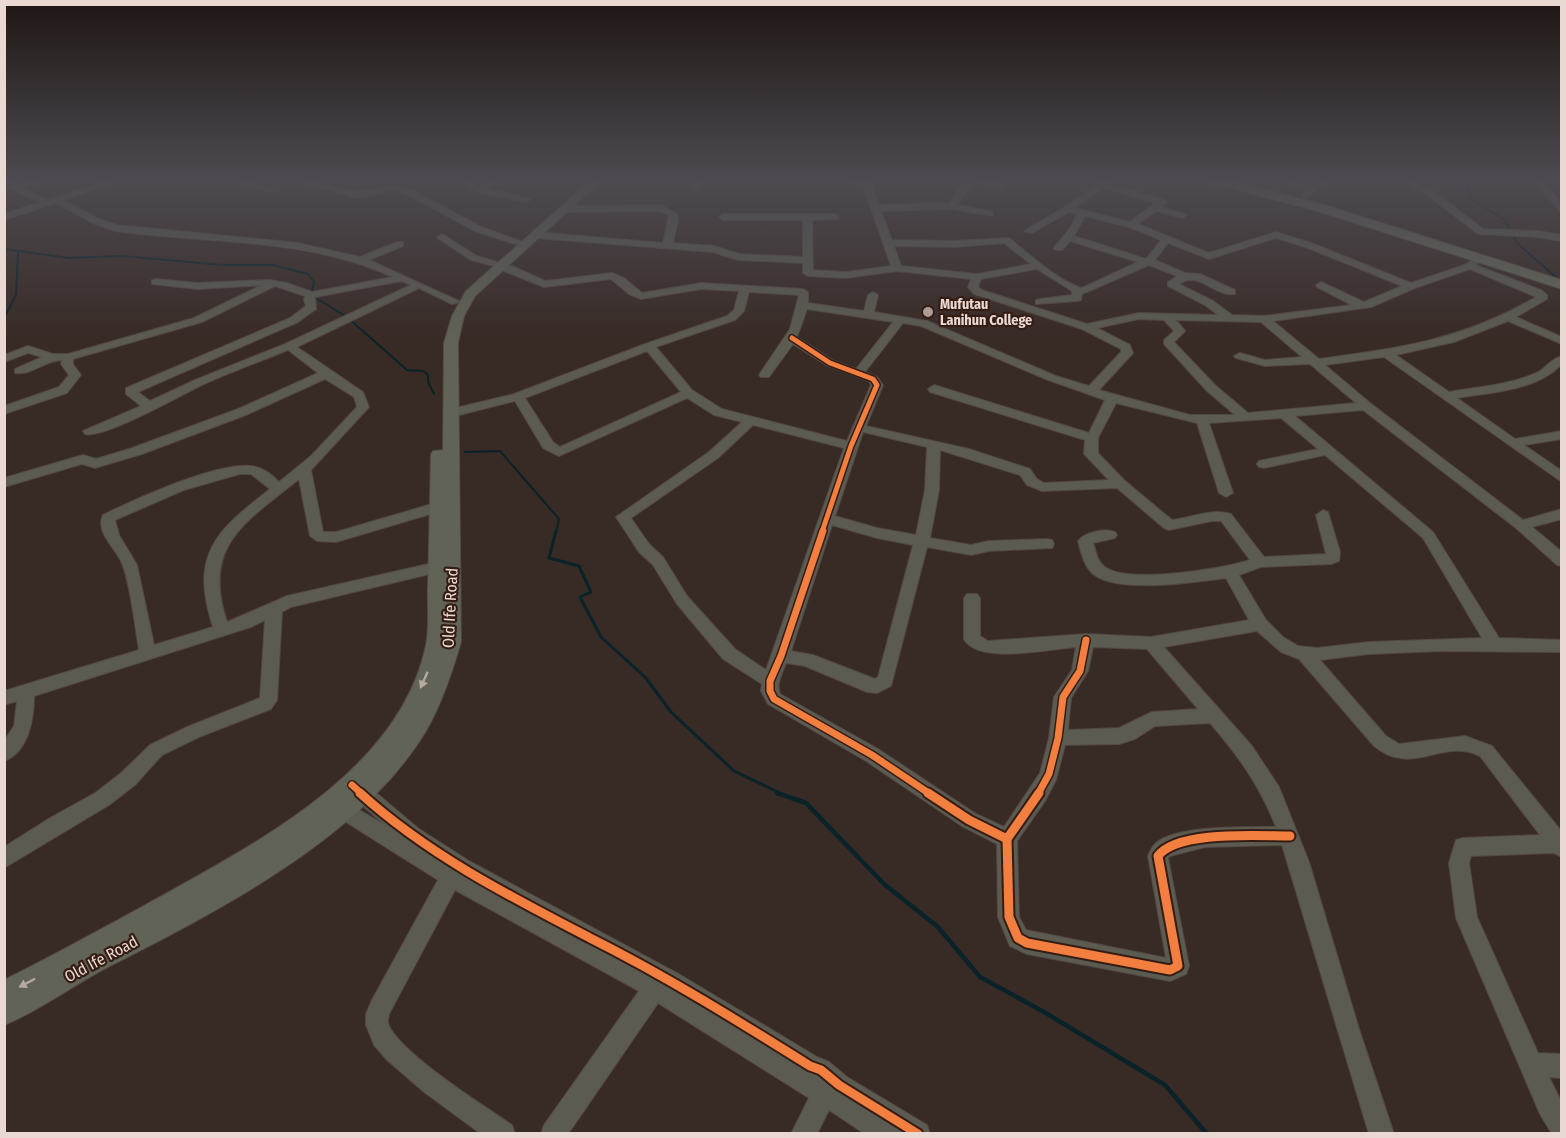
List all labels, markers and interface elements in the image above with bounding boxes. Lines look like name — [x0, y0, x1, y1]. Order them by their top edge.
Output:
place label: Mufutau Lanihun College — [940, 296, 1032, 329]
marker: Mufutau Lanihun College — [921, 305, 935, 319]
street label: Old Ife Road — [438, 567, 462, 649]
one-way arrow — [419, 671, 429, 689]
street label: Old Ife Road — [61, 932, 141, 986]
one-way arrow — [18, 978, 35, 988]

